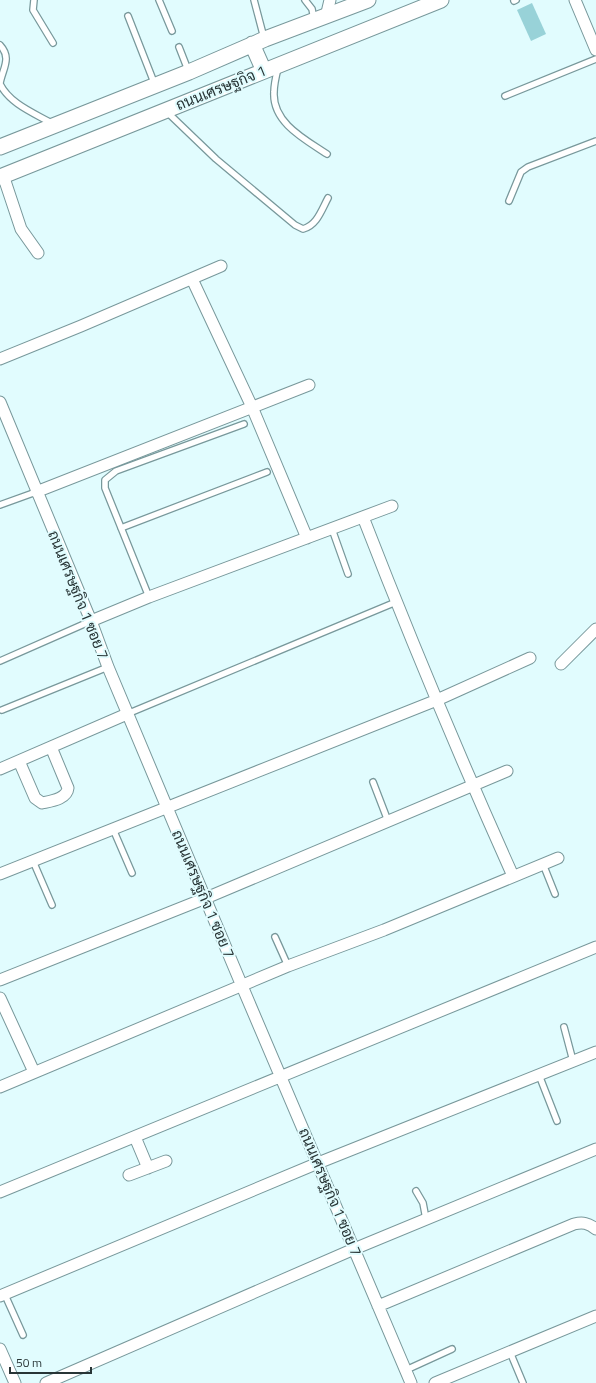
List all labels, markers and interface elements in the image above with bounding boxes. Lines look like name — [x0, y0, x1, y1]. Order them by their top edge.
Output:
street label: ถนนเศรษฐกิจ 1 — [172, 59, 269, 116]
street label: ถนนเศรษฐกิจ 1 ซอย 7 — [42, 527, 115, 663]
street label: ถนนเศรษฐกิจ 1 ซอย 7 — [166, 826, 241, 961]
street label: ถนนเศรษฐกิจ 1 ซอย 7 — [293, 1124, 368, 1259]
scale bar — [10, 1349, 91, 1375]
text: 50 m — [16, 1353, 42, 1372]

